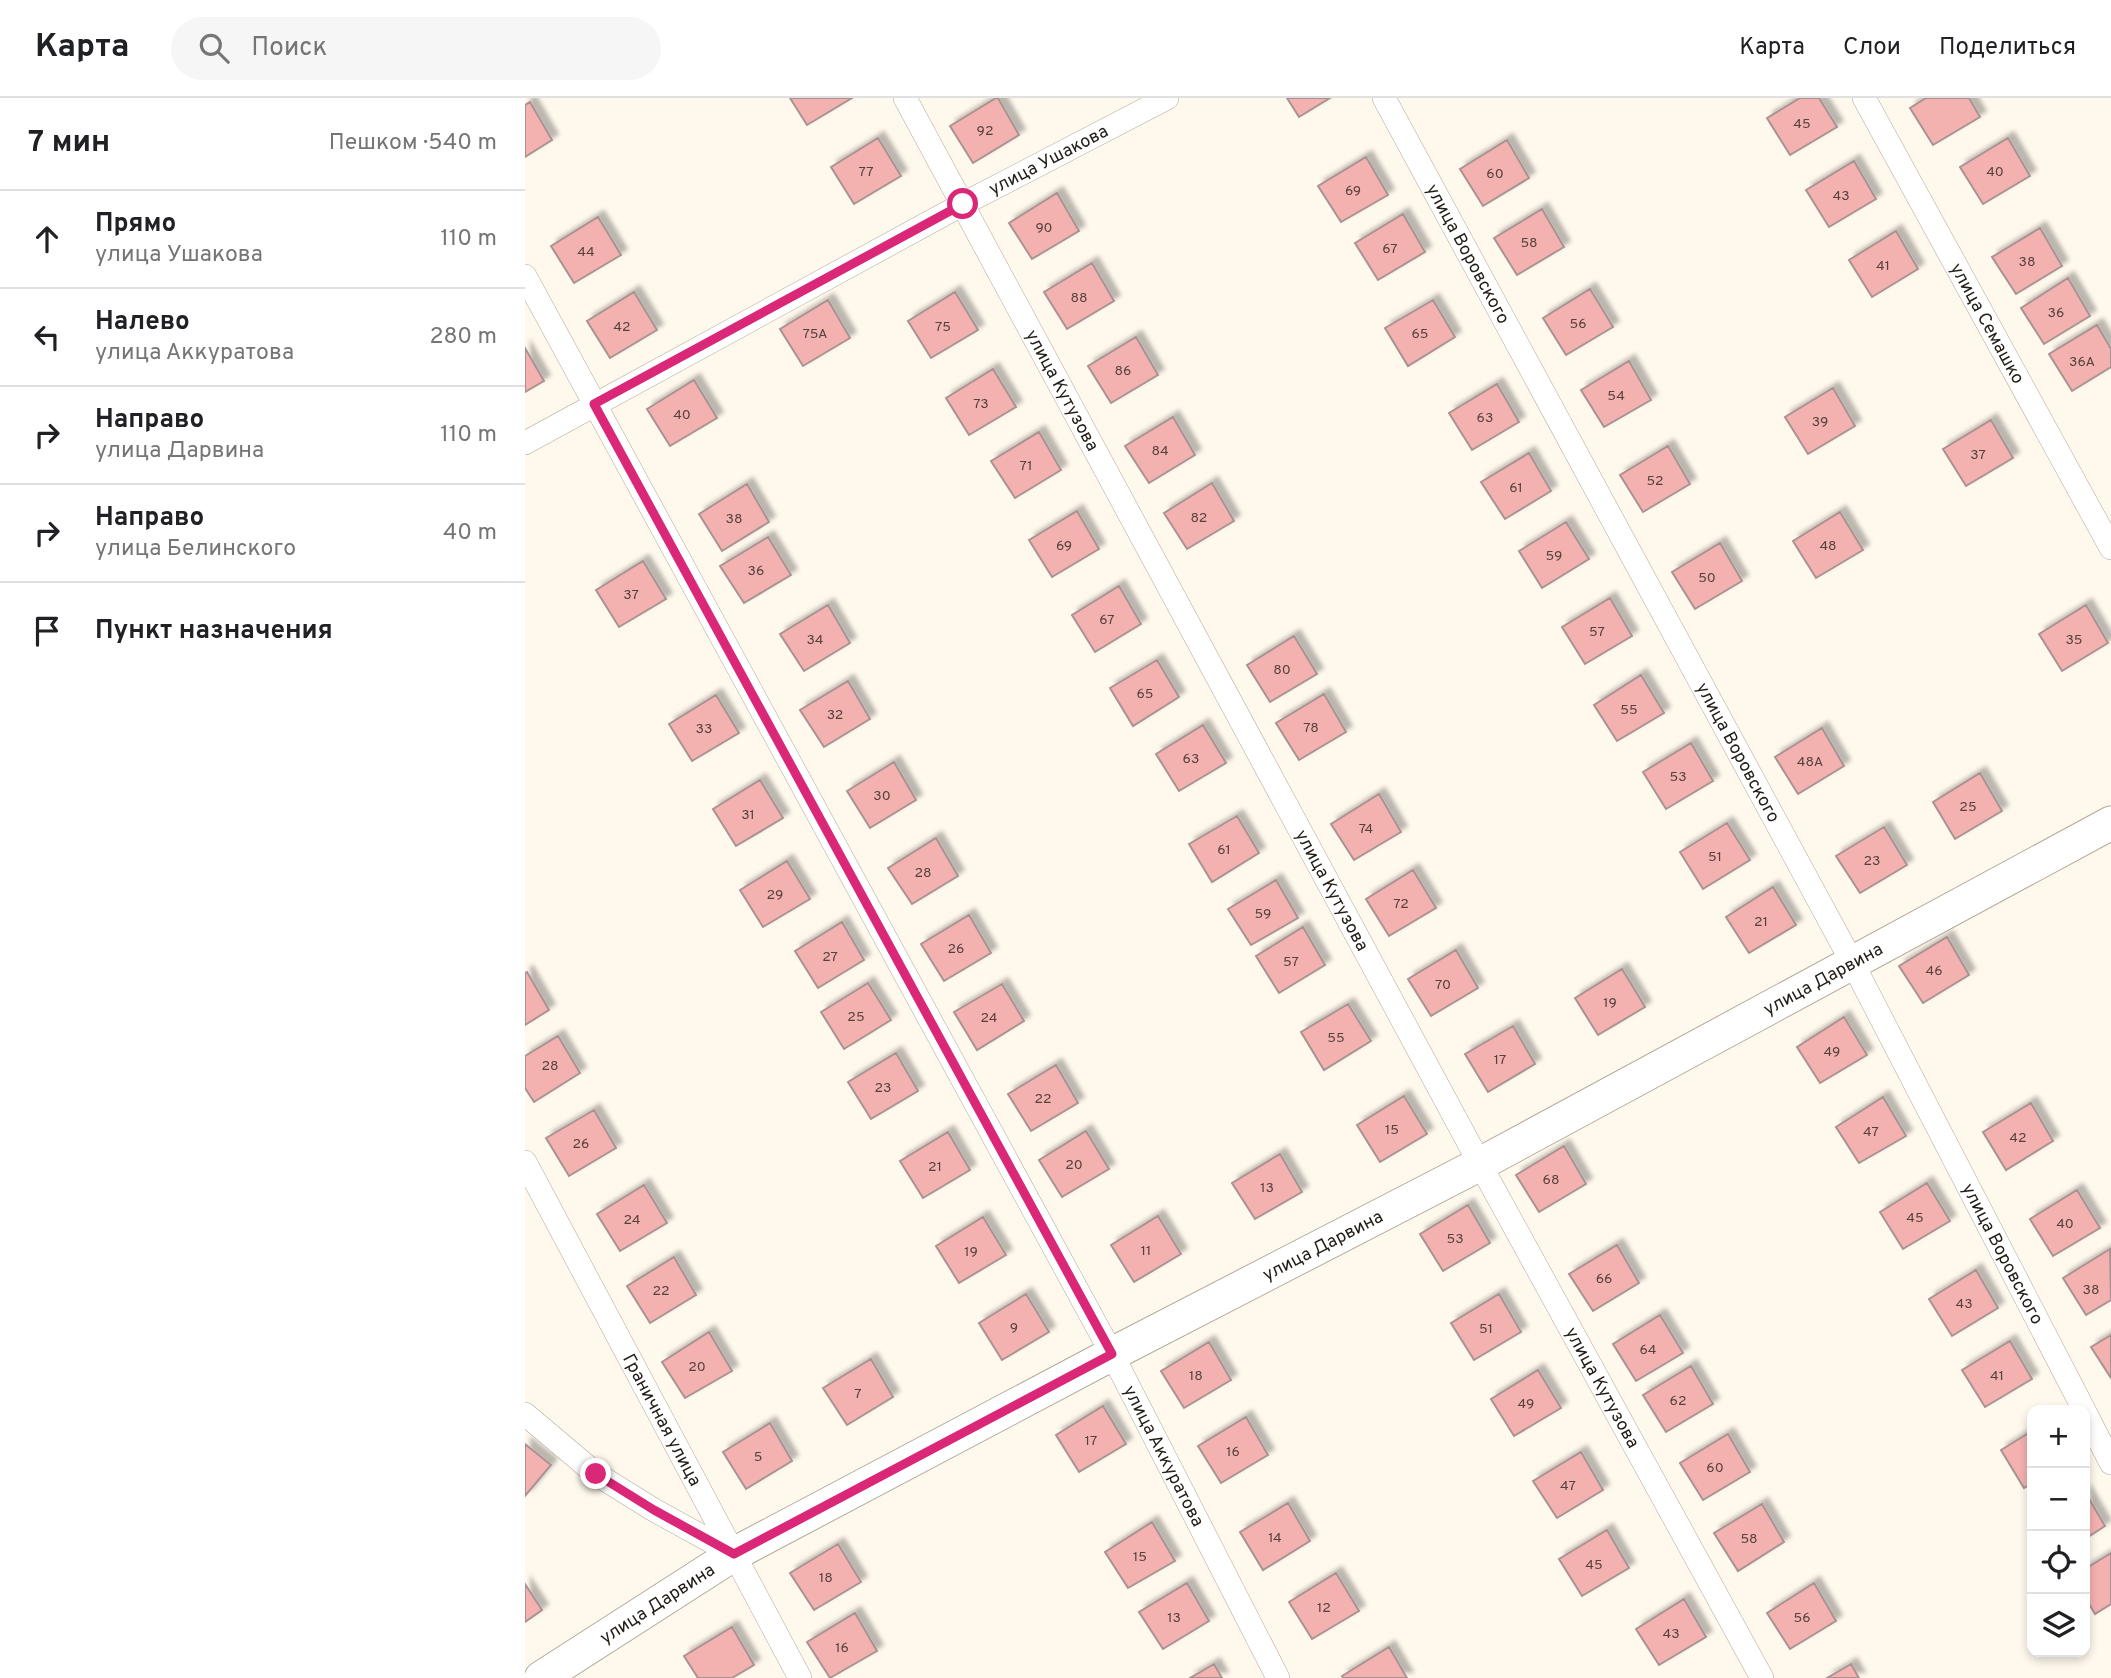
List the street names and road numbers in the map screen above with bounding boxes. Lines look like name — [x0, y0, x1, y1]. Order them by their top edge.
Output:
street label: улица Ушакова — [985, 121, 1113, 202]
street label: улица Воровского — [1420, 180, 1514, 328]
street label: улица Семашко — [1944, 260, 2029, 388]
street label: улица Кутузова — [1019, 326, 1103, 456]
street label: улица Воровского — [1690, 679, 1784, 827]
street label: улица Кутузова — [1289, 826, 1373, 956]
street label: улица Дарвина — [1760, 938, 1887, 1022]
street label: улица Воровского — [1956, 1180, 2048, 1329]
street label: улица Дарвина — [1259, 1206, 1387, 1287]
street label: улица Кутузова — [1559, 1324, 1644, 1453]
street label: Граничная улица — [616, 1350, 706, 1491]
street label: улица Аккуратова — [1117, 1382, 1209, 1531]
street label: улица Дарвина — [596, 1559, 720, 1650]

